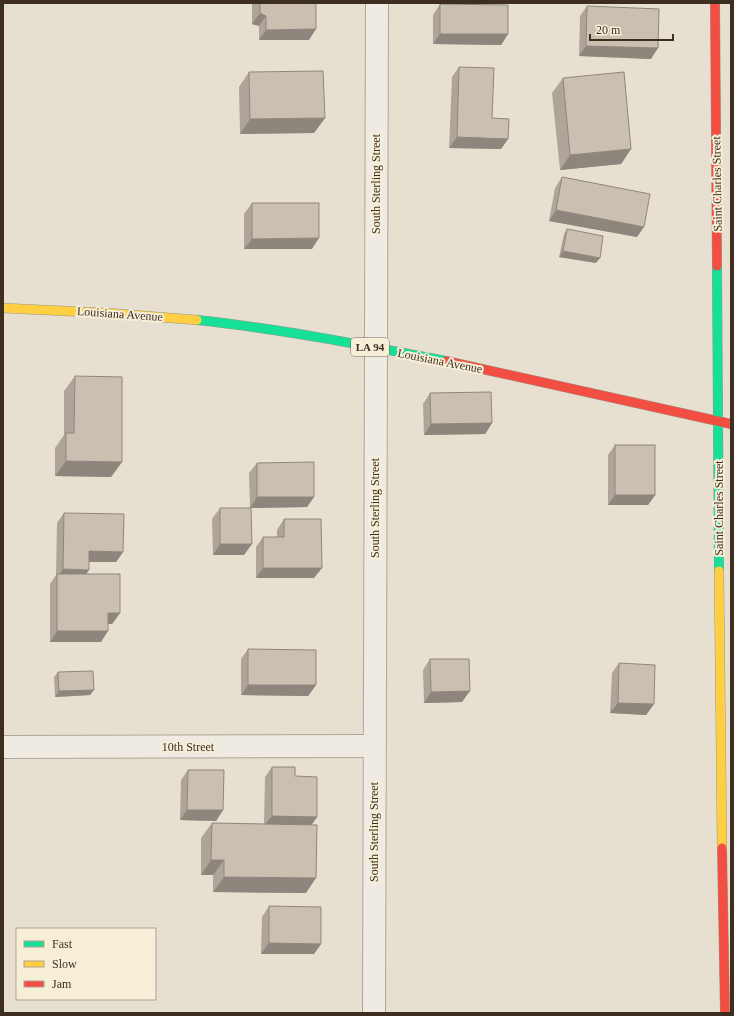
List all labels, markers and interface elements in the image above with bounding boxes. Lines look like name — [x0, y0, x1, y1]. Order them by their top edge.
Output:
scale bar — [590, 16, 673, 42]
text: 20 m — [596, 23, 621, 37]
street label: South Sterling Street — [369, 133, 383, 234]
street label: Saint Charles Street — [709, 136, 725, 232]
street label: Louisiana Avenue — [77, 304, 163, 324]
road number: LA 94 — [351, 338, 389, 356]
street label: Louisiana Avenue — [396, 346, 484, 376]
street label: South Sterling Street — [368, 457, 382, 558]
street label: Saint Charles Street — [712, 460, 726, 556]
street label: 10th Street — [162, 740, 215, 754]
street label: South Sterling Street — [367, 781, 381, 882]
legend — [16, 928, 156, 1000]
text: Fast — [52, 937, 73, 951]
text: Slow — [52, 957, 77, 971]
text: Jam — [52, 977, 72, 991]

